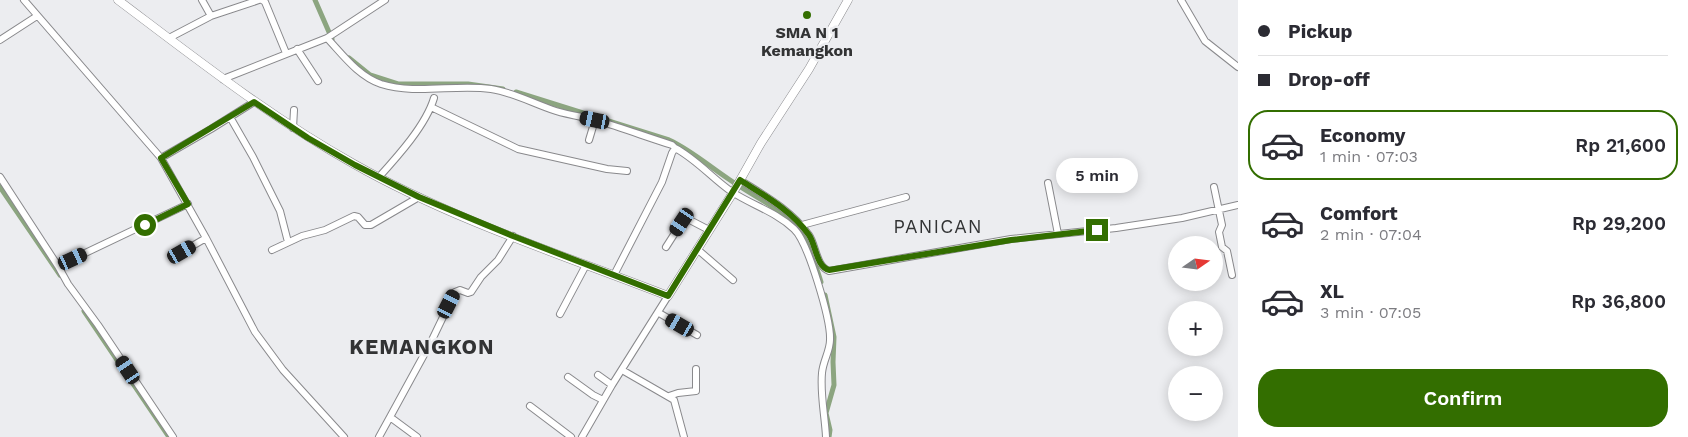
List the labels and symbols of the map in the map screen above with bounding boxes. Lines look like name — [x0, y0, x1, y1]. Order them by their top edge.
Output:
marker: SMA N 1 Kemangkon — [801, 9, 813, 21]
place label: SMA N 1 Kemangkon — [761, 23, 853, 60]
car — [578, 110, 611, 130]
callout: 5 min — [1056, 158, 1138, 192]
car — [667, 205, 696, 239]
route start — [134, 214, 156, 236]
district label: PANICAN — [893, 215, 983, 238]
route end — [1086, 219, 1108, 241]
north arrow — [1168, 236, 1222, 291]
car — [165, 238, 198, 266]
car — [56, 246, 89, 272]
car — [435, 287, 462, 321]
car — [663, 311, 696, 339]
district label: KEMANGKON — [349, 334, 495, 359]
car — [113, 353, 142, 387]

